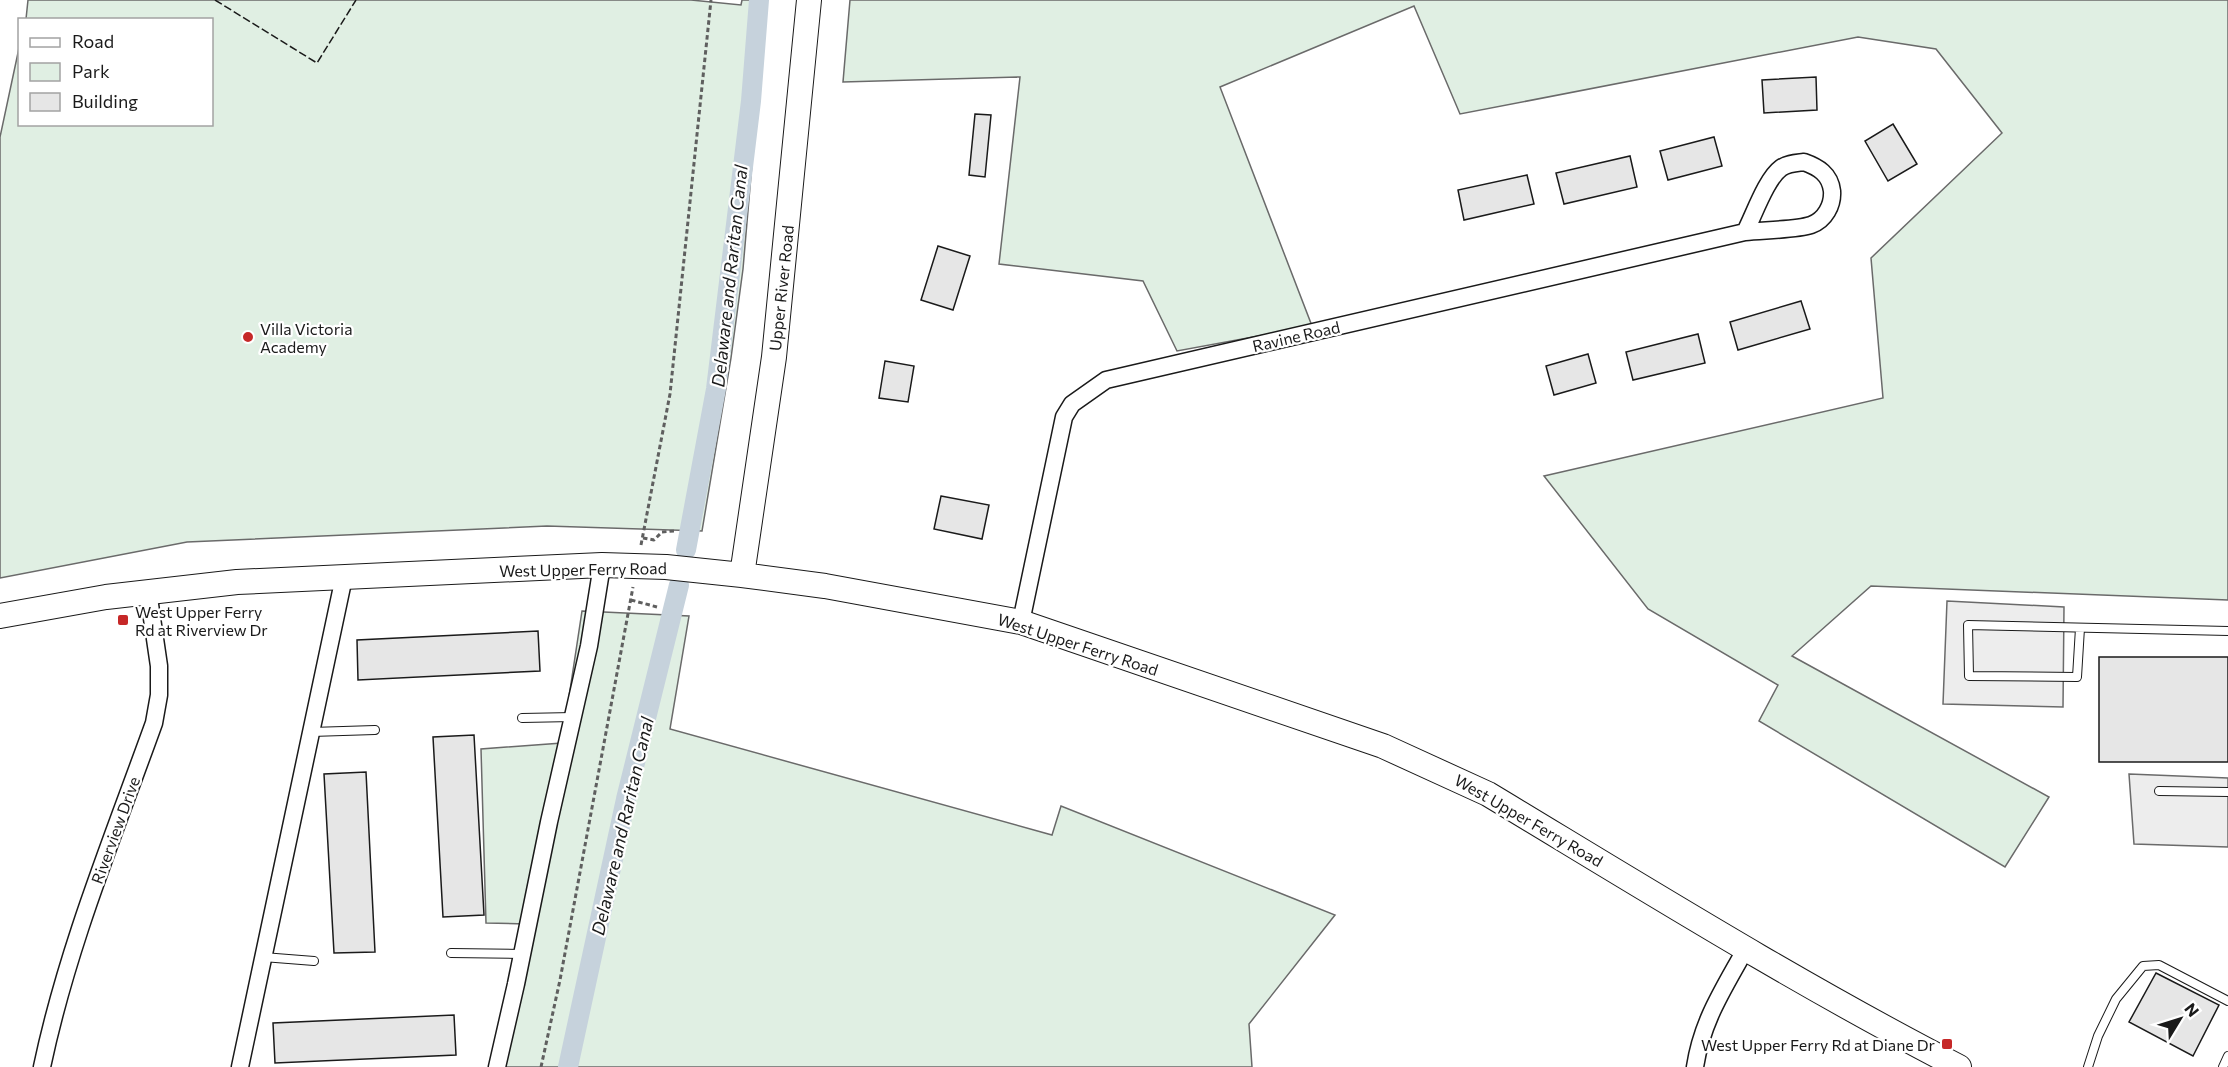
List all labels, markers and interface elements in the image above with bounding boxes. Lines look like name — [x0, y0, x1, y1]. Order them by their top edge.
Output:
legend — [18, 18, 213, 126]
text: Road — [72, 30, 114, 52]
text: Park — [72, 60, 110, 82]
text: Building — [72, 90, 138, 112]
water label: Delaware and Raritan Canal — [706, 163, 752, 388]
street label: Upper River Road — [765, 224, 797, 352]
street label: Ravine Road — [1250, 317, 1342, 355]
place label: Villa Victoria Academy — [260, 319, 353, 356]
marker: Villa Victoria Academy — [241, 330, 255, 344]
street label: West Upper Ferry Road — [499, 558, 667, 580]
place label: West Upper Ferry Rd at Riverview Dr — [135, 602, 268, 639]
street label: West Upper Ferry Road — [995, 609, 1161, 679]
marker: West Upper Ferry Rd at Riverview Dr — [116, 613, 130, 627]
water label: Delaware and Raritan Canal — [586, 714, 658, 937]
street label: West Upper Ferry Road — [1452, 770, 1606, 870]
street label: Riverview Drive — [87, 774, 143, 886]
north arrow — [2150, 989, 2210, 1049]
text: N — [2181, 999, 2203, 1020]
place label: West Upper Ferry Rd at Diane Dr — [1701, 1035, 1936, 1054]
marker: West Upper Ferry Rd at Diane Dr — [1940, 1037, 1954, 1051]

